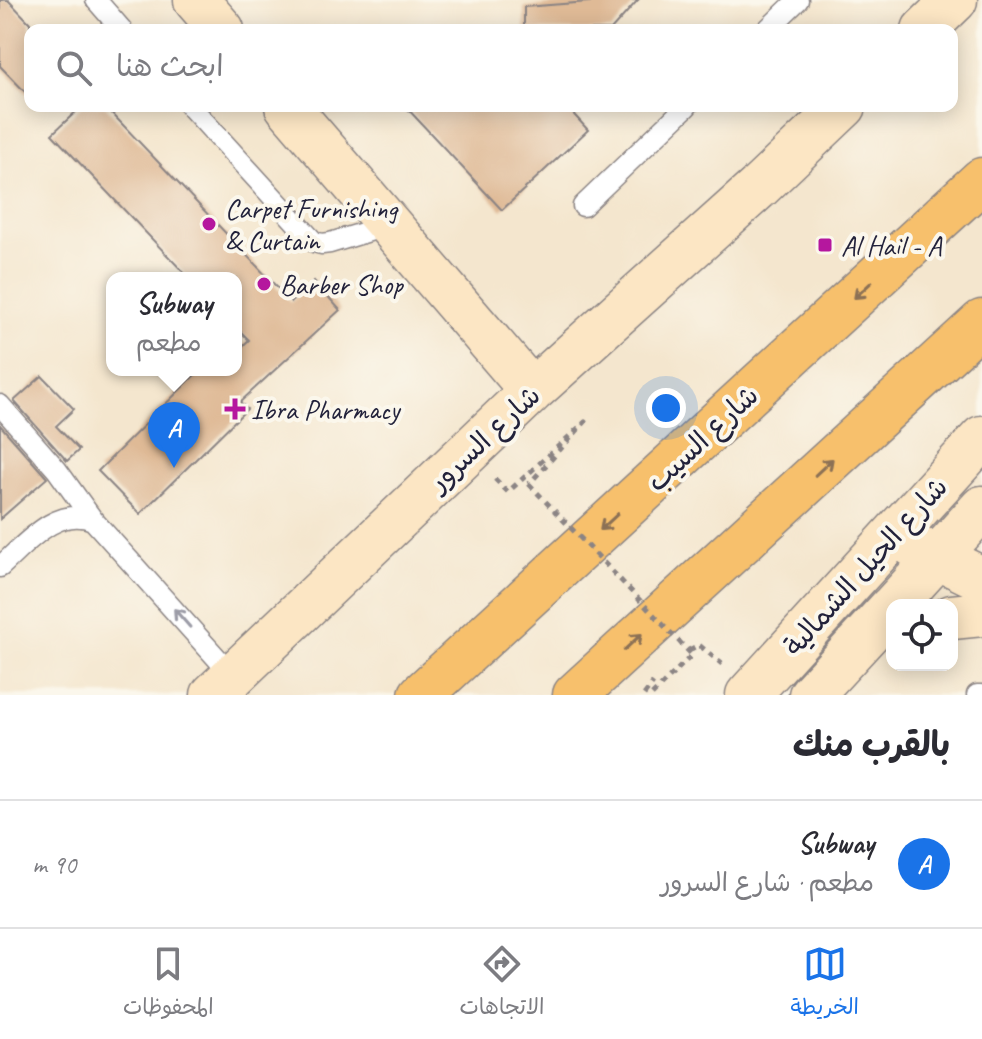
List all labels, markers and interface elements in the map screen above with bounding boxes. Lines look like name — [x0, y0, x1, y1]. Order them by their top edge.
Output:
search box — [24, 24, 958, 112]
icon: search — [52, 46, 96, 90]
text: ابحث هنا — [116, 47, 224, 85]
place label: Carpet Furnishing & Curtain — [225, 191, 399, 258]
marker: Carpet Furnishing & Curtain — [200, 215, 218, 233]
place label: Al Hail - A — [841, 228, 943, 263]
marker: Al Hail - A — [816, 236, 834, 254]
place label: Barber Shop — [280, 267, 404, 302]
popup — [106, 272, 242, 376]
marker: Barber Shop — [255, 275, 273, 293]
one-way arrow — [853, 280, 873, 298]
text: Subway — [136, 284, 212, 322]
text: مطعم — [136, 326, 202, 359]
street label: شارع السرور — [420, 378, 549, 502]
street label: شارع السيب — [639, 378, 767, 500]
your location — [646, 388, 686, 428]
place label: Ibra Pharmacy — [251, 392, 402, 427]
marker: Ibra Pharmacy — [226, 400, 244, 418]
pin: A — [148, 402, 200, 468]
one-way arrow — [814, 458, 834, 476]
street label: شارع الحيل الشمالية — [776, 470, 956, 664]
one-way arrow — [600, 513, 620, 531]
map controls — [886, 599, 958, 671]
button: locate — [886, 599, 958, 671]
one-way arrow — [173, 608, 191, 628]
one-way arrow — [623, 633, 643, 652]
text: بالقرب منك — [793, 723, 950, 766]
text: Subway — [798, 824, 874, 862]
text: 90 m — [32, 848, 76, 881]
text: A — [917, 848, 931, 881]
text: مطعم · شارع السرور — [661, 866, 874, 899]
tab: المحفوظات — [123, 942, 214, 1026]
tab: الاتجاهات — [459, 942, 544, 1026]
tab: الخريطة — [790, 942, 859, 1026]

